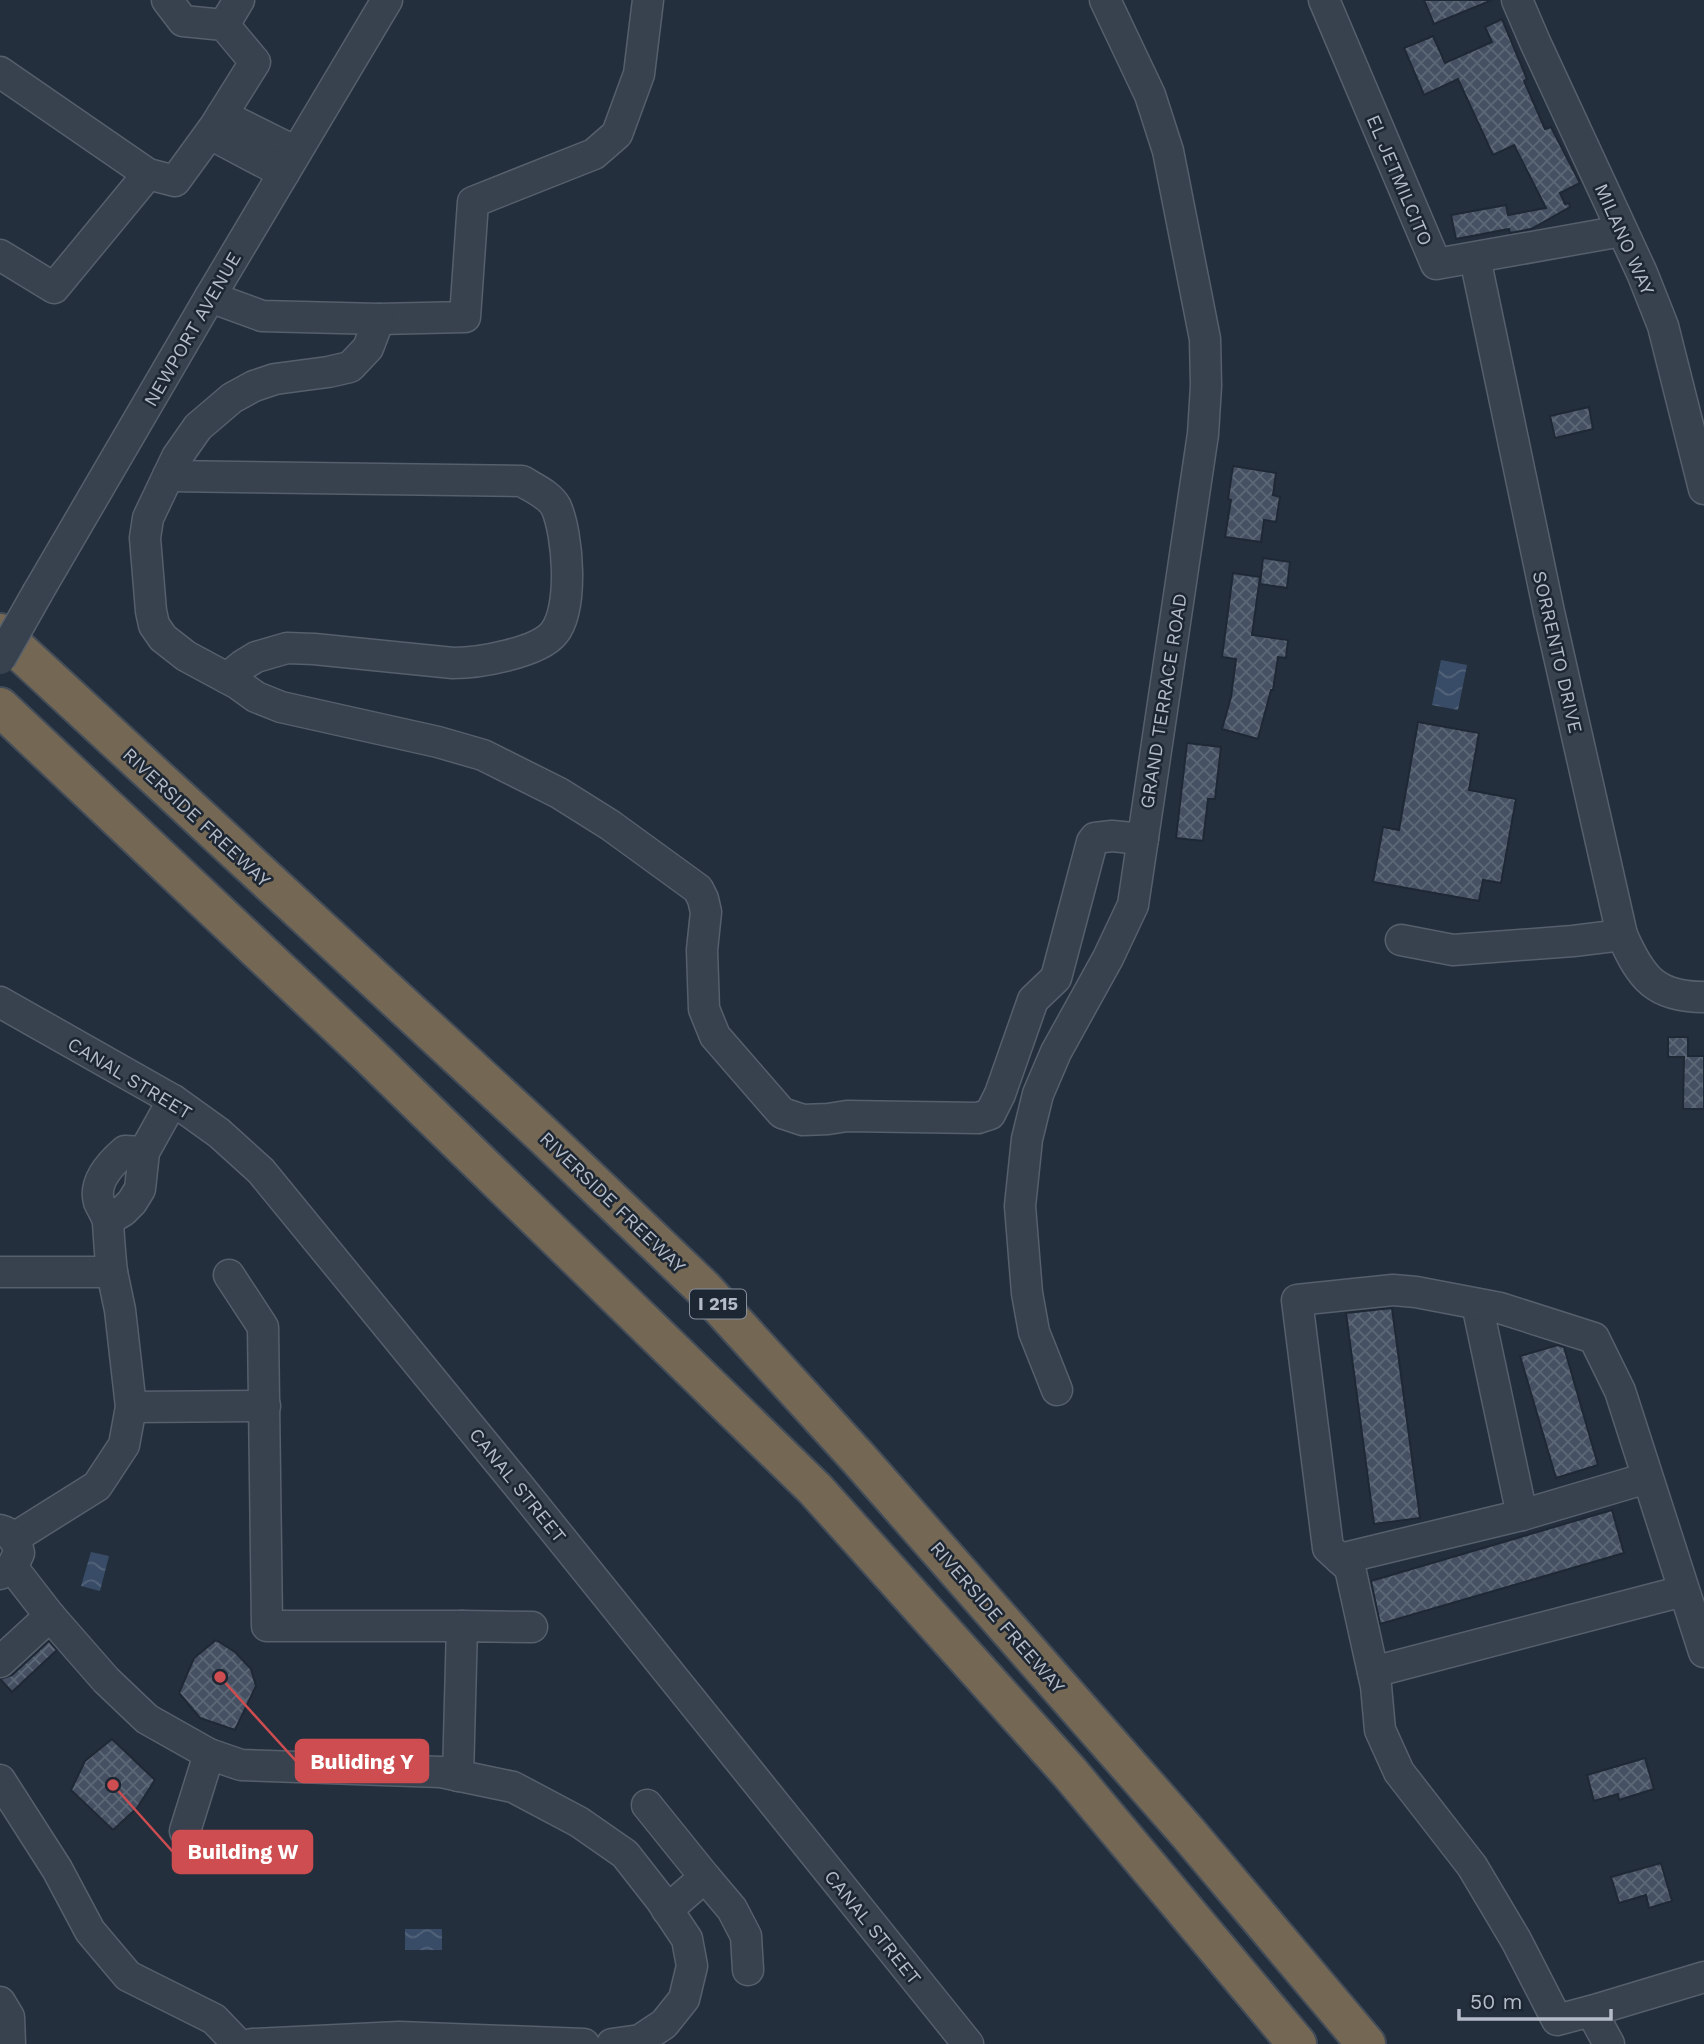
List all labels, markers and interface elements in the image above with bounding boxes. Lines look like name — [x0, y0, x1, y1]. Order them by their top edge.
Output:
street label: EL JETMILCITO — [1362, 111, 1437, 249]
street label: MILANO WAY — [1590, 180, 1659, 299]
street label: NEWPORT AVENUE — [139, 248, 246, 411]
street label: SORRENTO DRIVE — [1528, 569, 1587, 736]
street label: GRAND TERRACE ROAD — [1135, 592, 1192, 810]
street label: RIVERSIDE FREEWAY — [118, 743, 275, 892]
street label: CANAL STREET — [63, 1032, 196, 1125]
street label: RIVERSIDE FREEWAY — [535, 1127, 690, 1278]
road number: I 215 — [690, 1289, 746, 1318]
street label: CANAL STREET — [464, 1423, 571, 1547]
street label: RIVERSIDE FREEWAY — [925, 1537, 1070, 1698]
callout: Buliding Y — [296, 1740, 428, 1782]
text: Buliding Y — [310, 1749, 414, 1774]
callout: Building W — [173, 1831, 312, 1873]
text: Building W — [188, 1839, 299, 1864]
street label: CANAL STREET — [819, 1865, 926, 1989]
scale bar — [1459, 1978, 1611, 2022]
text: 50 m — [1470, 1989, 1522, 2014]

